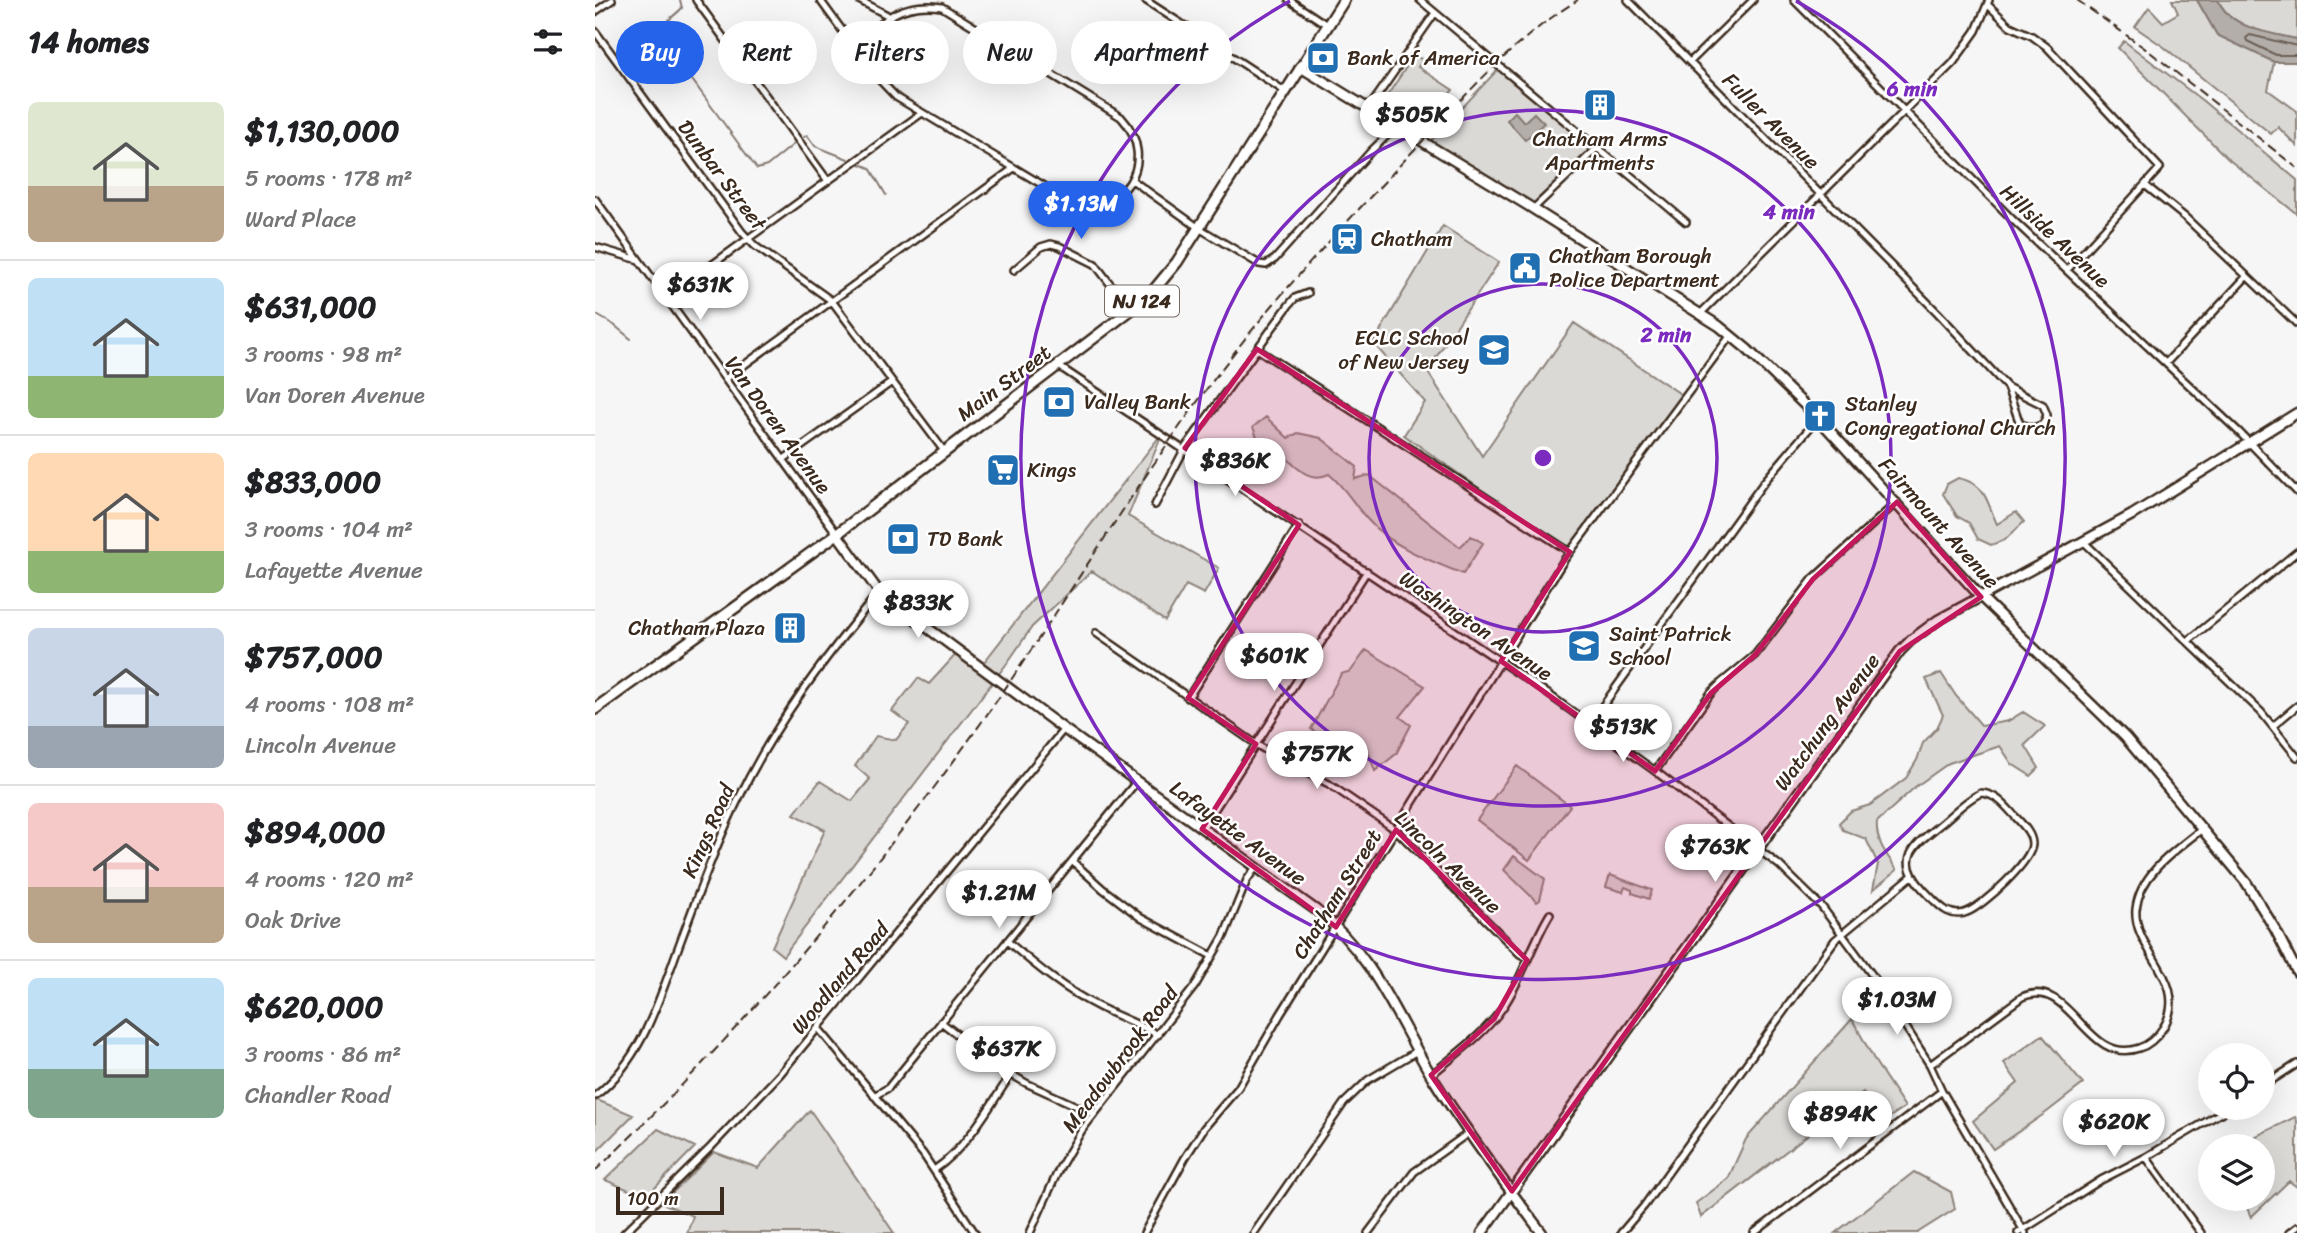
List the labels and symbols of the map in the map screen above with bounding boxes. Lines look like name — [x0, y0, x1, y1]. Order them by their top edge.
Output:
bank icon: Bank of America — [1304, 39, 1342, 77]
place label: Bank of America — [1347, 39, 1500, 77]
street label: Fuller Avenue — [1713, 63, 1829, 179]
text: 6 min — [1886, 70, 1938, 108]
building icon: Chatham Arms Apartments — [1581, 86, 1619, 124]
pin: $505K — [1363, 92, 1461, 152]
street label: Dunbar Street — [667, 111, 778, 240]
place label: Chatham Arms Apartments — [1532, 120, 1668, 182]
street label: Hillside Avenue — [1991, 174, 2119, 298]
pin: $1.13M — [1024, 182, 1138, 241]
text: 4 min — [1762, 193, 1816, 231]
station icon: Chatham — [1328, 220, 1366, 258]
place label: Chatham — [1371, 220, 1453, 258]
place label: Chatham Borough Police Department — [1549, 237, 1720, 299]
public building icon: Chatham Borough Police Department — [1506, 249, 1544, 287]
pin: $631K — [651, 262, 749, 322]
road number: NJ 124 — [1105, 286, 1179, 316]
text: 2 min — [1640, 316, 1692, 354]
place label: ECLC School of New Jersey — [1338, 319, 1470, 381]
school or university icon: ECLC School of New Jersey — [1475, 331, 1513, 369]
street label: Main Street — [948, 334, 1060, 432]
street label: Van Doren Avenue — [714, 347, 842, 503]
bank icon: Valley Bank — [1040, 383, 1078, 421]
place label: Valley Bank — [1084, 383, 1191, 421]
place label: Stanley Congregational Church — [1845, 385, 2056, 447]
church icon: Stanley Congregational Church — [1801, 397, 1839, 435]
pin: $836K — [1186, 438, 1284, 498]
centre of rings — [1531, 446, 1555, 470]
street label: Fairmount Avenue — [1869, 448, 2009, 598]
supermarket icon: Kings — [984, 451, 1022, 489]
place label: Kings — [1027, 451, 1076, 489]
bank icon: TD Bank — [884, 520, 922, 558]
place label: TD Bank — [927, 520, 1003, 558]
street label: Washington Avenue — [1391, 560, 1561, 692]
pin: $833K — [869, 580, 967, 640]
place label: Chatham Plaza — [628, 609, 765, 647]
building icon: Chatham Plaza — [771, 609, 809, 647]
place label: Saint Patrick School — [1609, 615, 1732, 677]
school or university icon: Saint Patrick School — [1565, 627, 1603, 665]
pin: $601K — [1225, 634, 1323, 693]
street label: Watchung Avenue — [1764, 645, 1890, 799]
pin: $513K — [1574, 704, 1672, 764]
pin: $757K — [1268, 732, 1366, 791]
street label: Lafayette Avenue — [1161, 770, 1315, 896]
street label: Kings Road — [670, 776, 746, 884]
street label: Lincoln Avenue — [1385, 800, 1511, 924]
street label: Chatham Street — [1282, 821, 1392, 967]
pin: $763K — [1666, 824, 1764, 884]
pin: $1.21M — [942, 870, 1056, 930]
street label: Woodland Road — [781, 911, 900, 1043]
street label: Meadowbrook Road — [1052, 975, 1190, 1141]
pin: $1.03M — [1840, 978, 1954, 1037]
pin: $637K — [957, 1026, 1055, 1086]
pin: $894K — [1791, 1092, 1889, 1151]
pin: $620K — [2065, 1100, 2163, 1159]
scale bar — [616, 1184, 725, 1216]

